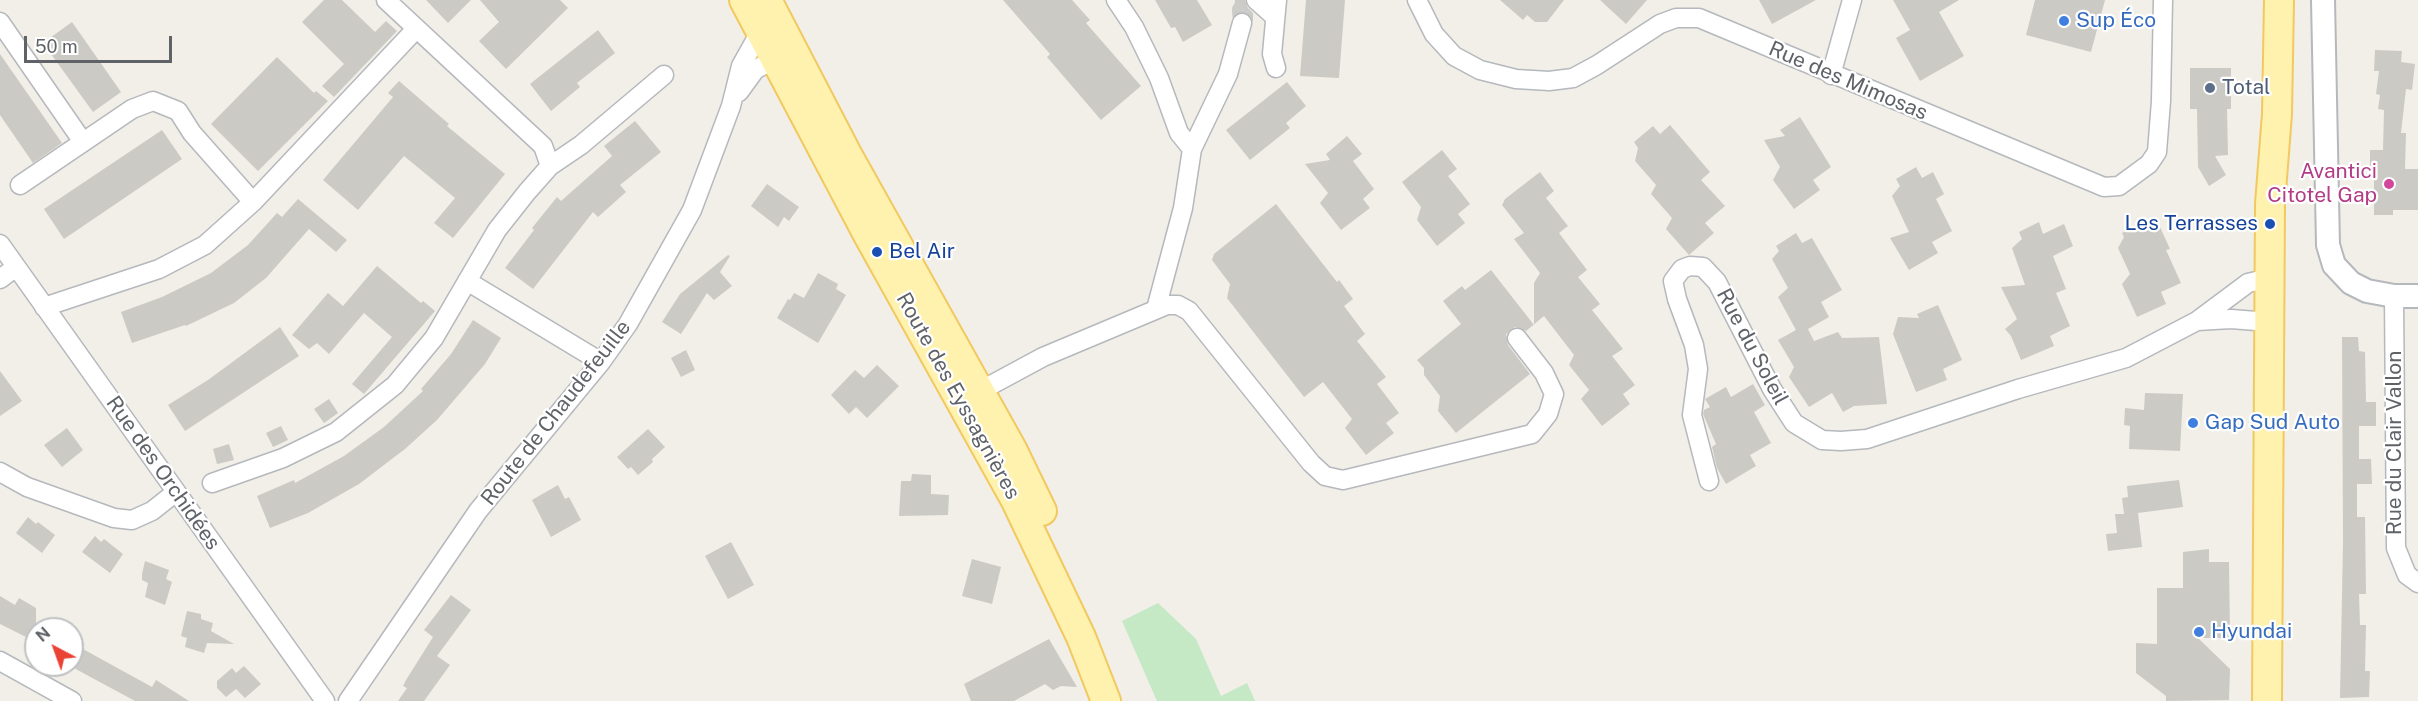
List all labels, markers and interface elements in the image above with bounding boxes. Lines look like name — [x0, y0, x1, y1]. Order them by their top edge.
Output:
place label: Sup Éco — [2076, 8, 2156, 34]
marker: Sup Éco — [2057, 14, 2071, 28]
scale bar — [27, 24, 176, 62]
text: 50 m — [35, 36, 78, 57]
street label: Rue des Mimosas — [1765, 36, 1931, 126]
place label: Total — [2222, 75, 2270, 101]
marker: Total — [2203, 81, 2217, 95]
place label: Avantici Citotel Gap — [2267, 159, 2377, 209]
marker: Avantici Citotel Gap — [2382, 177, 2396, 191]
place label: Les Terrasses — [2125, 211, 2258, 237]
marker: Les Terrasses — [2263, 217, 2277, 231]
place label: Bel Air — [889, 239, 955, 265]
marker: Bel Air — [870, 245, 884, 259]
street label: Rue du Soleil — [1711, 284, 1793, 410]
street label: Route des Eyssagnières — [891, 288, 1025, 504]
street label: Route de Chaudefeuille — [476, 315, 636, 511]
street label: Rue du Clair Vallon — [2382, 351, 2408, 535]
street label: Rue des Orchidées — [100, 391, 226, 555]
place label: Gap Sud Auto — [2205, 410, 2340, 436]
marker: Gap Sud Auto — [2186, 416, 2200, 430]
north arrow — [24, 617, 84, 677]
place label: Hyundai — [2211, 619, 2292, 645]
text: N — [32, 623, 54, 646]
marker: Hyundai — [2192, 625, 2206, 639]

